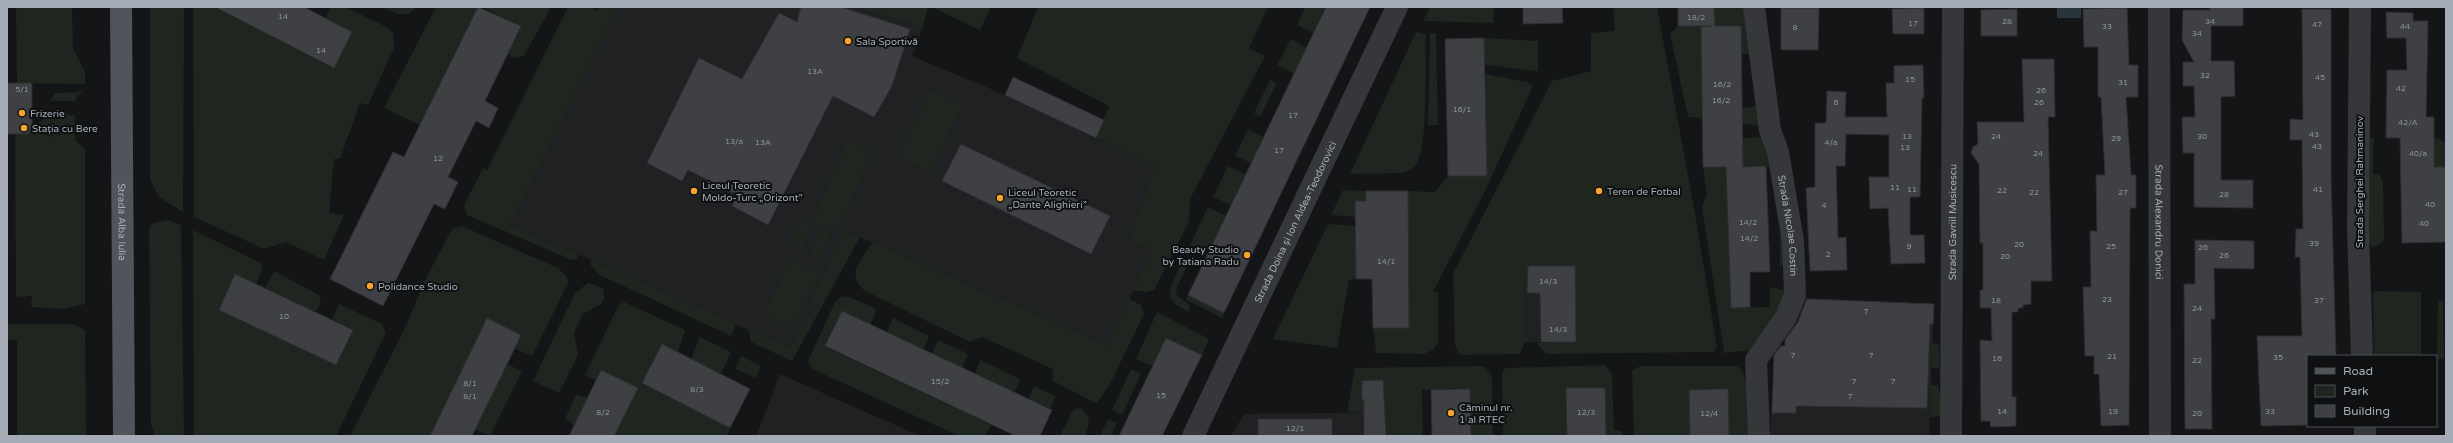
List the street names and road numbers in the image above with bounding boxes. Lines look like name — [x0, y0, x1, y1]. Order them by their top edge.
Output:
street label: Strada Serghei Rahmaninov — [2354, 115, 2366, 248]
street label: Strada Doina și Ion Aldea-Teodorovici — [1252, 140, 1339, 305]
street label: Strada Gavriil Musicescu — [1947, 164, 1959, 280]
street label: Strada Alexandru Donici — [2152, 164, 2165, 280]
street label: Strada Nicolae Costin — [1775, 174, 1799, 277]
street label: Strada Alba Iulia — [115, 183, 128, 261]

